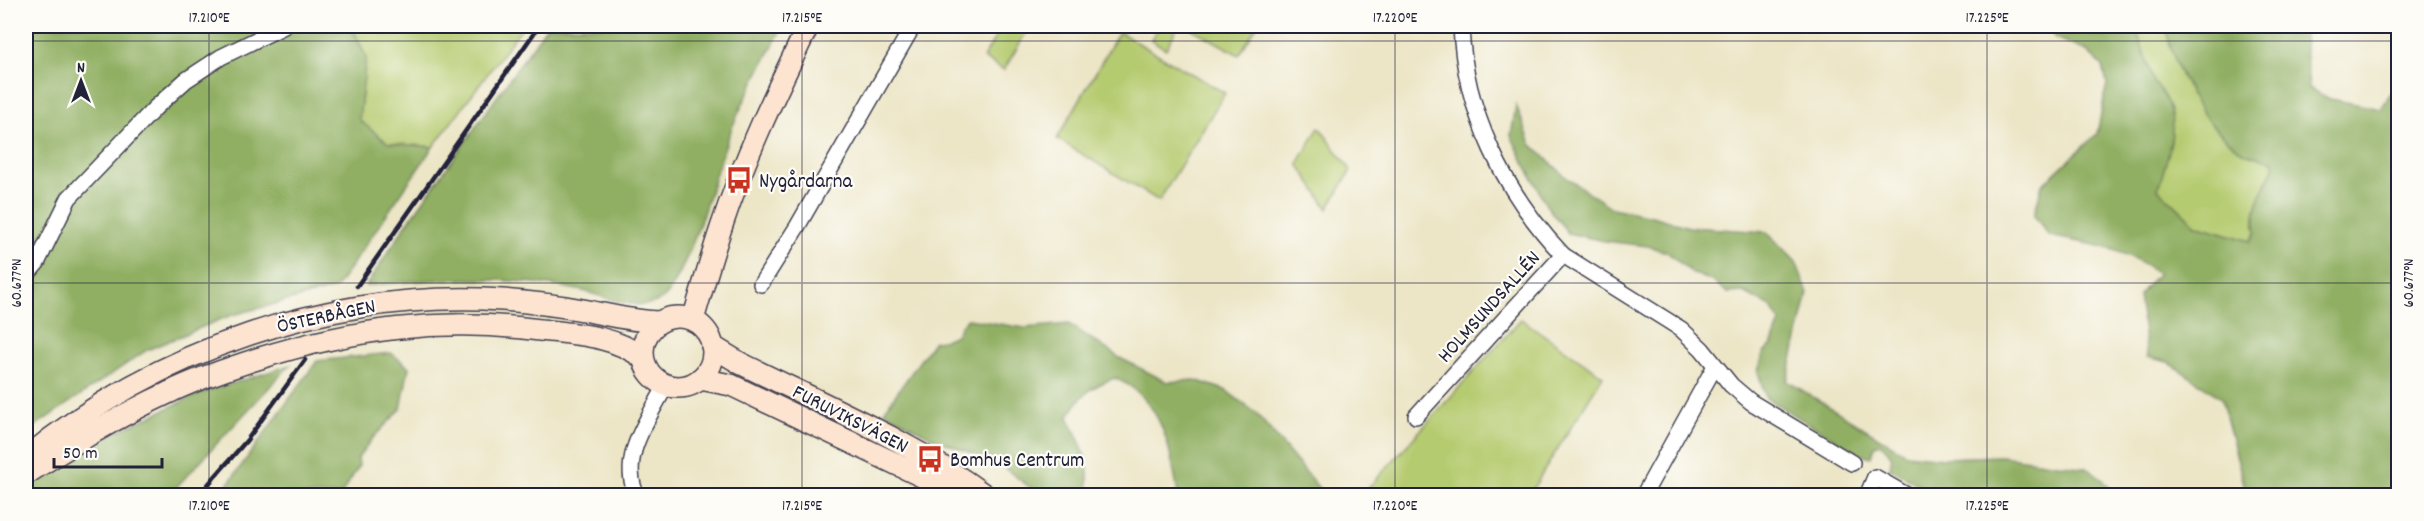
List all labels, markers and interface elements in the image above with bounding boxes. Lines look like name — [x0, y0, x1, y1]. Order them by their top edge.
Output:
text: 17.210°E — [188, 8, 230, 30]
text: 17.215°E — [782, 8, 822, 30]
text: 17.220°E — [1373, 8, 1417, 30]
text: 17.225°E — [1965, 8, 2009, 30]
north arrow — [51, 51, 111, 111]
text: N — [77, 57, 85, 80]
bus stop icon: Nygårdarna — [724, 165, 754, 195]
place label: Nygårdarna — [759, 168, 854, 198]
street label: HOLMSUNDSALLÉN — [1432, 245, 1549, 371]
text: 60.677°N — [7, 258, 29, 308]
text: 60.677°N — [2399, 258, 2421, 308]
street label: ÖSTERBÅGEN — [275, 293, 379, 343]
street label: FURUVIKSVÄGEN — [786, 379, 913, 463]
scale bar — [54, 431, 162, 469]
text: 50 m — [63, 442, 98, 467]
bus stop icon: Bomhus Centrum — [915, 444, 945, 474]
place label: Bomhus Centrum — [950, 447, 1084, 477]
text: 17.210°E — [188, 496, 230, 518]
text: 17.215°E — [782, 496, 822, 518]
text: 17.220°E — [1373, 496, 1417, 518]
text: 17.225°E — [1965, 496, 2009, 518]

